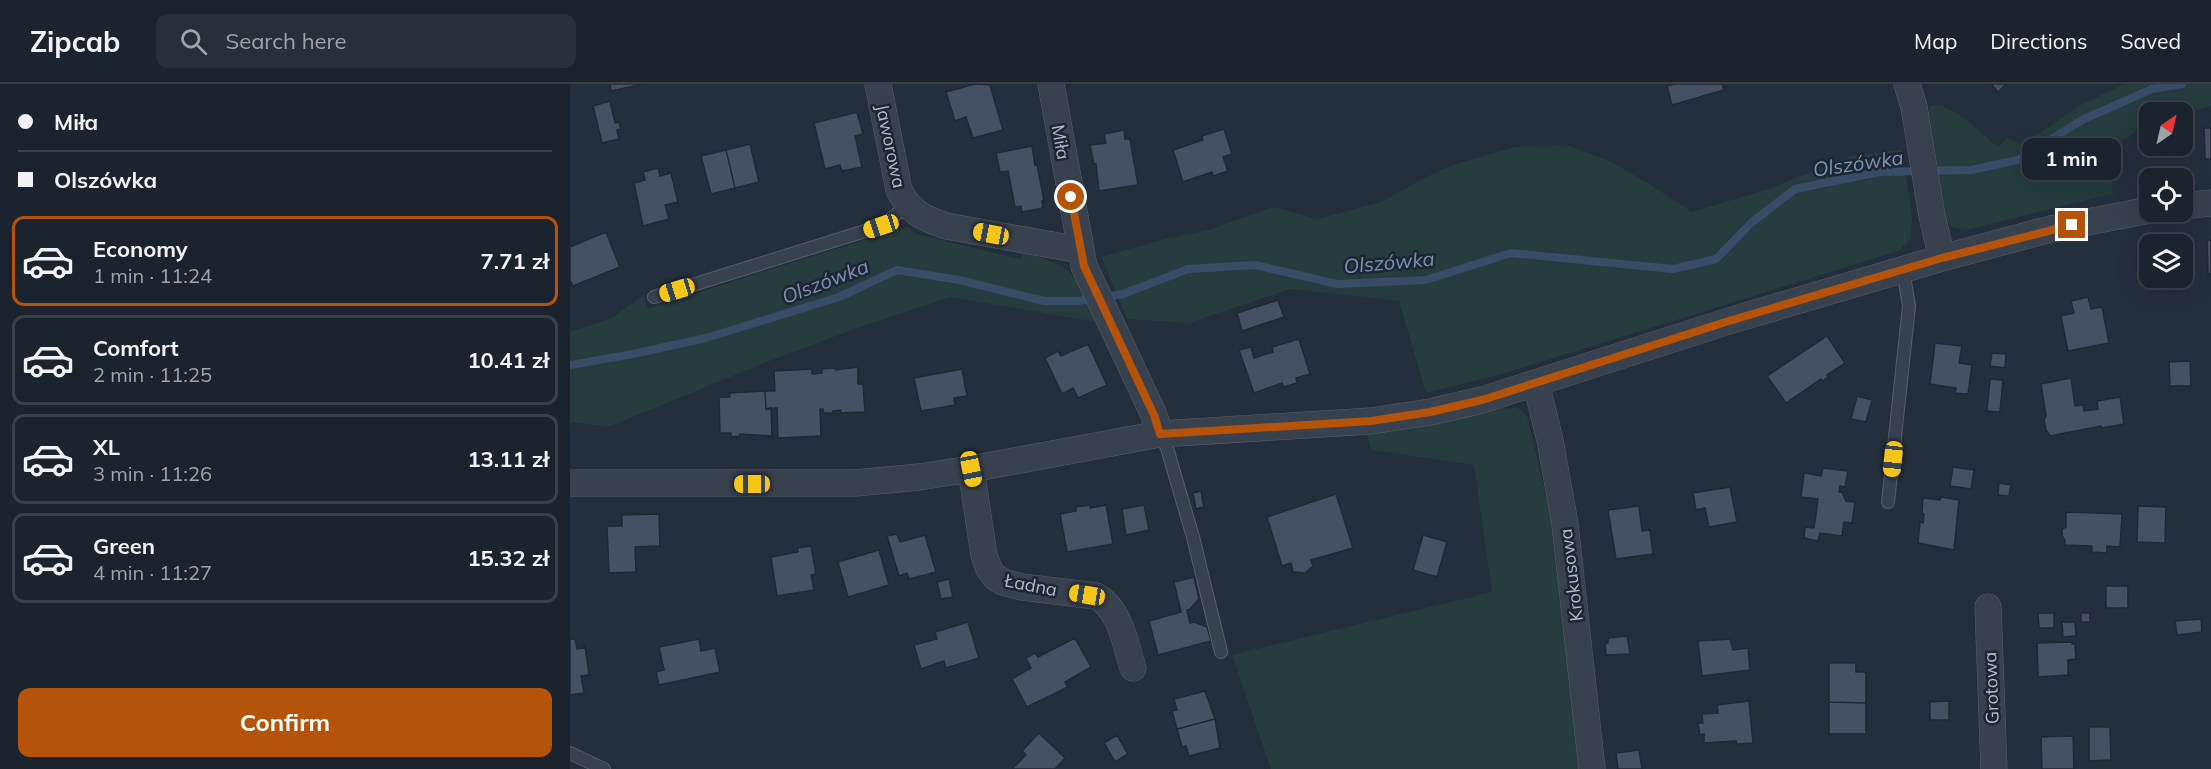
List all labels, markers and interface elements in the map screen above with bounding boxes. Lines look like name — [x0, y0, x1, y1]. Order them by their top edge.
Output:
search box — [156, 14, 576, 68]
text: Zipcab — [30, 24, 120, 59]
icon: search — [177, 25, 210, 58]
text: Search here — [225, 27, 346, 55]
text: Map — [1914, 28, 1957, 54]
text: Directions — [1990, 28, 2087, 54]
text: Saved — [2120, 28, 2181, 54]
street label: Jaworowa — [871, 102, 911, 190]
north arrow — [2139, 102, 2193, 156]
map controls — [2139, 102, 2193, 288]
text: Miła — [54, 108, 98, 136]
street label: Miła — [1047, 123, 1075, 161]
callout: 1 min — [2022, 138, 2122, 180]
water label: Olszówka — [1811, 144, 1905, 182]
text: 1 min — [2045, 146, 2098, 171]
text: Olszówka — [54, 166, 157, 194]
button: locate — [2139, 168, 2193, 222]
route start — [1057, 183, 1084, 210]
route end — [2058, 211, 2085, 238]
car — [861, 212, 901, 240]
car — [972, 222, 1010, 246]
icon: car — [21, 234, 75, 288]
button: layers — [2139, 234, 2193, 288]
text: Economy — [93, 235, 188, 263]
water label: Olszówka — [1343, 246, 1435, 278]
text: 7.71 zł — [481, 247, 549, 275]
water label: Olszówka — [778, 253, 872, 309]
text: 1 min · 11:24 — [93, 263, 212, 288]
car — [657, 276, 697, 304]
icon: car — [21, 333, 75, 387]
text: Comfort — [93, 334, 179, 362]
text: 10.41 zł — [467, 346, 549, 374]
text: 2 min · 11:25 — [93, 362, 212, 387]
icon: car — [21, 432, 75, 486]
text: XL — [93, 433, 120, 461]
car — [1882, 440, 1904, 478]
text: 13.11 zł — [467, 445, 549, 473]
car — [959, 450, 983, 488]
text: 3 min · 11:26 — [93, 461, 212, 486]
car — [734, 475, 770, 493]
street label: Krokusowa — [1554, 527, 1588, 623]
icon: car — [21, 531, 75, 585]
text: Green — [93, 532, 155, 560]
text: 15.32 zł — [467, 544, 549, 572]
text: 4 min · 11:27 — [93, 560, 212, 585]
street label: Ładna — [1002, 568, 1059, 601]
car — [1068, 583, 1106, 607]
street label: Grotowa — [1978, 651, 2004, 725]
button: Confirm — [18, 688, 552, 757]

